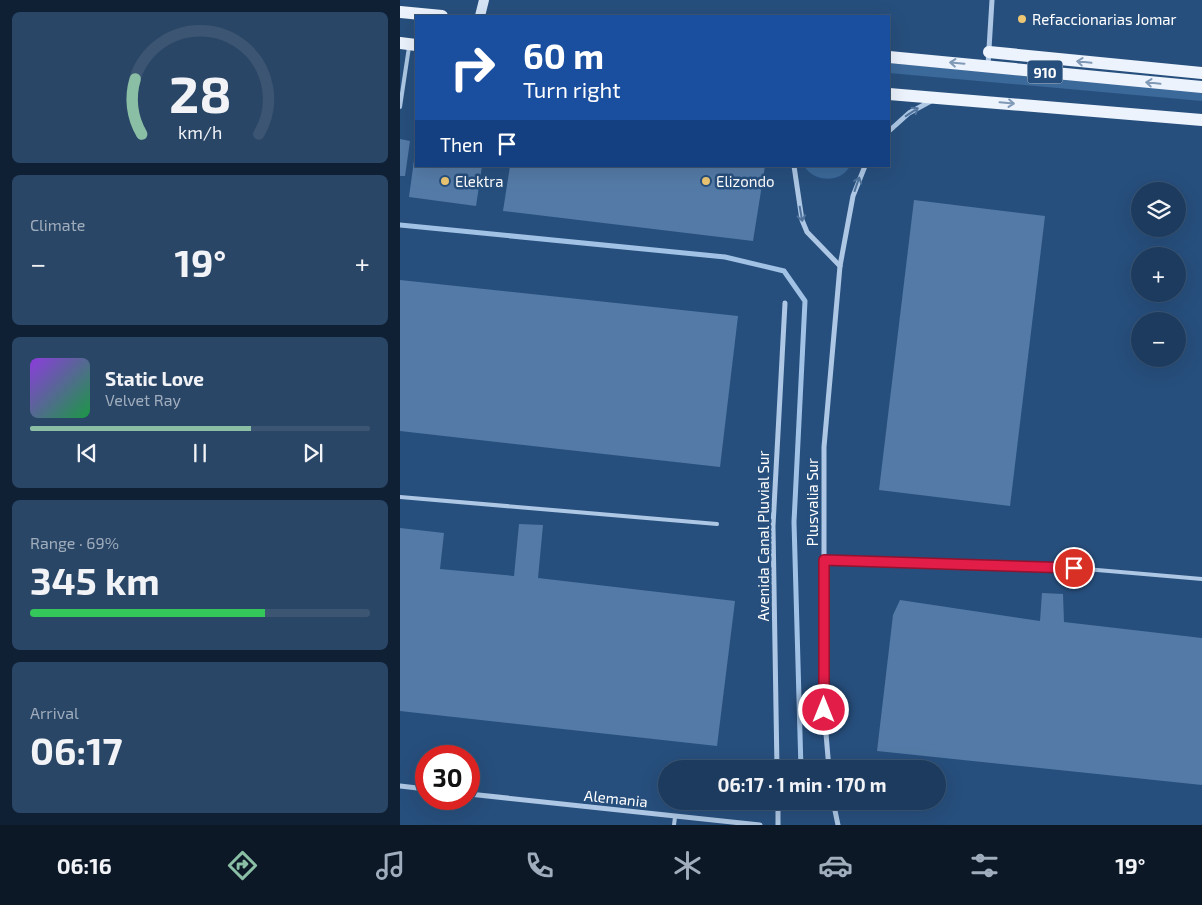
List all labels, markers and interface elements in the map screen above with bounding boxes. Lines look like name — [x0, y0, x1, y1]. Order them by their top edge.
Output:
place label: Refaccionarias Jomar — [1032, 10, 1177, 28]
marker: Refaccionarias Jomar — [1016, 13, 1028, 25]
text: 60 m — [523, 34, 604, 76]
icon: right — [440, 35, 505, 100]
one-way arrow — [1076, 57, 1092, 67]
one-way arrow — [949, 58, 965, 68]
text: 28 — [169, 61, 231, 123]
road number: 910 — [1028, 61, 1062, 84]
text: Turn right — [523, 76, 621, 102]
one-way arrow — [1146, 78, 1162, 88]
one-way arrow — [999, 99, 1015, 108]
one-way arrow — [904, 107, 918, 117]
text: km/h — [178, 121, 222, 143]
icon: arrive — [493, 130, 521, 158]
text: Then — [440, 133, 483, 156]
place label: Elektra — [455, 172, 504, 190]
place label: Elizondo — [716, 172, 775, 190]
marker: Elektra — [439, 175, 451, 187]
marker: Elizondo — [700, 175, 712, 187]
one-way arrow — [853, 177, 862, 193]
map controls — [1131, 182, 1186, 367]
button: layers — [1131, 182, 1186, 237]
one-way arrow — [797, 206, 807, 222]
text: Climate — [30, 215, 85, 234]
text: 19° — [175, 239, 226, 285]
text: − — [30, 246, 46, 280]
text: + — [355, 246, 370, 280]
button: + — [1131, 247, 1186, 302]
button: − — [1131, 312, 1186, 367]
text: Static Love — [105, 367, 204, 390]
text: Velvet Ray — [105, 390, 181, 409]
icon: previous — [73, 439, 101, 467]
icon: pause — [186, 439, 214, 467]
icon: next — [299, 439, 327, 467]
street label: Avenida Canal Pluvial Sur — [754, 451, 772, 621]
street label: Plusvalia Sur — [803, 458, 821, 546]
text: Range · 69% — [30, 533, 119, 552]
pin — [1053, 547, 1095, 589]
icon: arrive — [1060, 554, 1088, 582]
text: 345 km — [30, 557, 160, 603]
position arrow — [797, 683, 849, 735]
text: Arrival — [30, 703, 79, 722]
text: 06:17 — [30, 727, 123, 773]
speed limit sign: 30 — [415, 745, 480, 810]
text: 06:17 · 1 min · 170 m — [717, 773, 887, 796]
street label: Alemania — [583, 786, 649, 810]
icon: directions — [225, 848, 260, 883]
icon: music — [373, 848, 408, 883]
icon: phone — [522, 848, 557, 883]
icon: climate — [670, 848, 705, 883]
icon: car — [818, 848, 853, 883]
icon: filters — [967, 848, 1002, 883]
text: 06:16 — [57, 852, 112, 878]
text: 19° — [1115, 852, 1145, 878]

